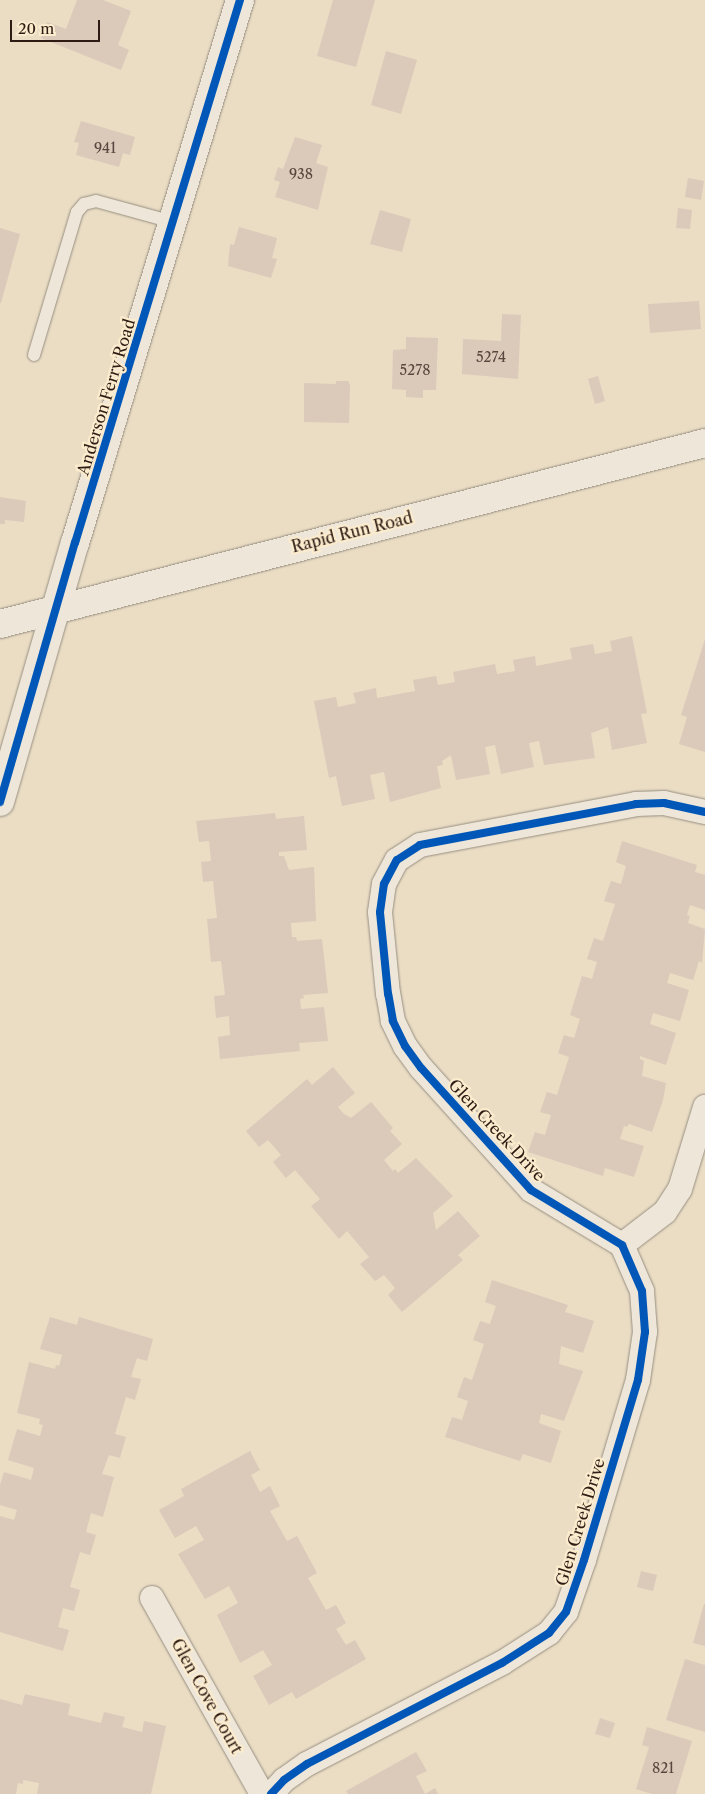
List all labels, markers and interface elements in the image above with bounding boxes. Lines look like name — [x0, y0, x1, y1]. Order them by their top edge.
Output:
scale bar — [12, 10, 102, 42]
text: 20 m — [18, 19, 54, 38]
house number: 941 — [94, 140, 116, 156]
house number: 938 — [289, 166, 313, 182]
street label: Anderson Ferry Road — [73, 316, 139, 478]
house number: 5274 — [476, 349, 506, 365]
house number: 5278 — [400, 362, 430, 378]
street label: Rapid Run Road — [289, 508, 415, 556]
street label: Glen Creek Drive — [445, 1075, 549, 1185]
street label: Glen Creek Drive — [551, 1456, 609, 1588]
street label: Glen Cove Court — [167, 1635, 247, 1757]
house number: 821 — [652, 1760, 674, 1776]

